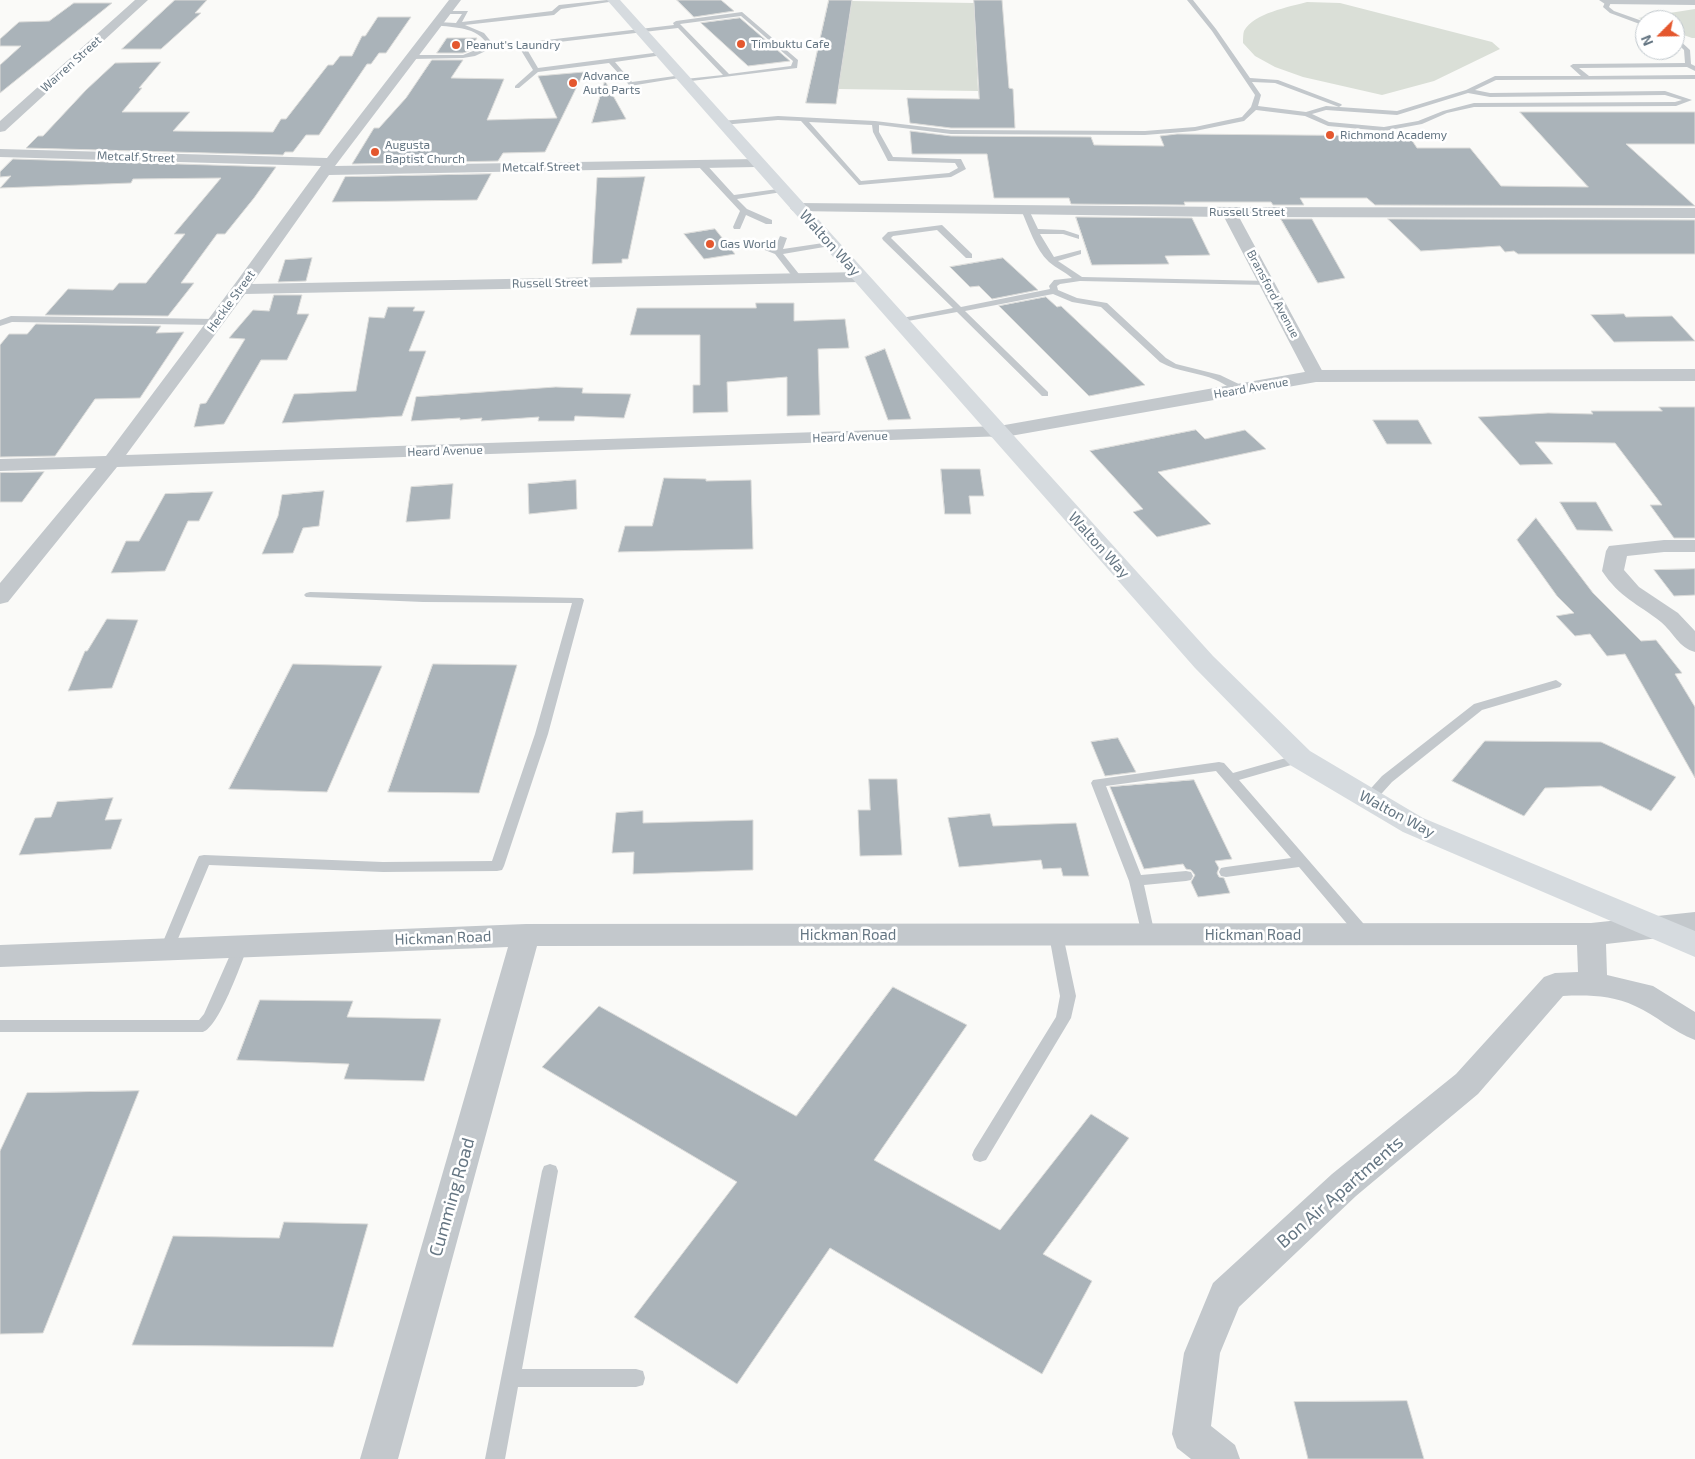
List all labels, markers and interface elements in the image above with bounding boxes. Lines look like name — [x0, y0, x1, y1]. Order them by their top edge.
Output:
north arrow — [1635, 10, 1685, 60]
street label: Warren Street — [38, 33, 104, 95]
text: N — [1637, 33, 1656, 49]
place label: Timbuktu Cafe — [751, 37, 830, 51]
place label: Peanut's Laundry — [466, 38, 560, 52]
marker: Timbuktu Cafe — [735, 38, 747, 50]
marker: Peanut's Laundry — [450, 39, 462, 51]
place label: Advance Auto Parts — [583, 69, 640, 97]
marker: Advance Auto Parts — [567, 77, 579, 89]
place label: Richmond Academy — [1340, 128, 1447, 142]
marker: Richmond Academy — [1324, 129, 1336, 141]
place label: Augusta Baptist Church — [385, 138, 465, 166]
marker: Augusta Baptist Church — [369, 146, 381, 158]
street label: Metcalf Street — [97, 148, 175, 166]
street label: Metcalf Street — [502, 159, 580, 175]
street label: Russell Street — [1209, 205, 1285, 219]
street label: Walton Way — [795, 206, 865, 280]
place label: Gas World — [720, 237, 776, 251]
marker: Gas World — [704, 238, 716, 250]
street label: Bransford Avenue — [1244, 248, 1302, 340]
street label: Heckle Street — [204, 267, 258, 335]
street label: Russell Street — [512, 275, 588, 291]
street label: Heard Avenue — [1213, 374, 1289, 402]
street label: Heard Avenue — [812, 428, 888, 446]
street label: Heard Avenue — [407, 442, 483, 460]
street label: Walton Way — [1064, 508, 1134, 582]
street label: Walton Way — [1356, 787, 1438, 841]
street label: Hickman Road — [800, 926, 896, 944]
street label: Hickman Road — [1205, 926, 1301, 944]
street label: Hickman Road — [394, 927, 492, 949]
street label: Bon Air Apartments — [1272, 1131, 1408, 1253]
street label: Cumming Road — [425, 1135, 479, 1259]

